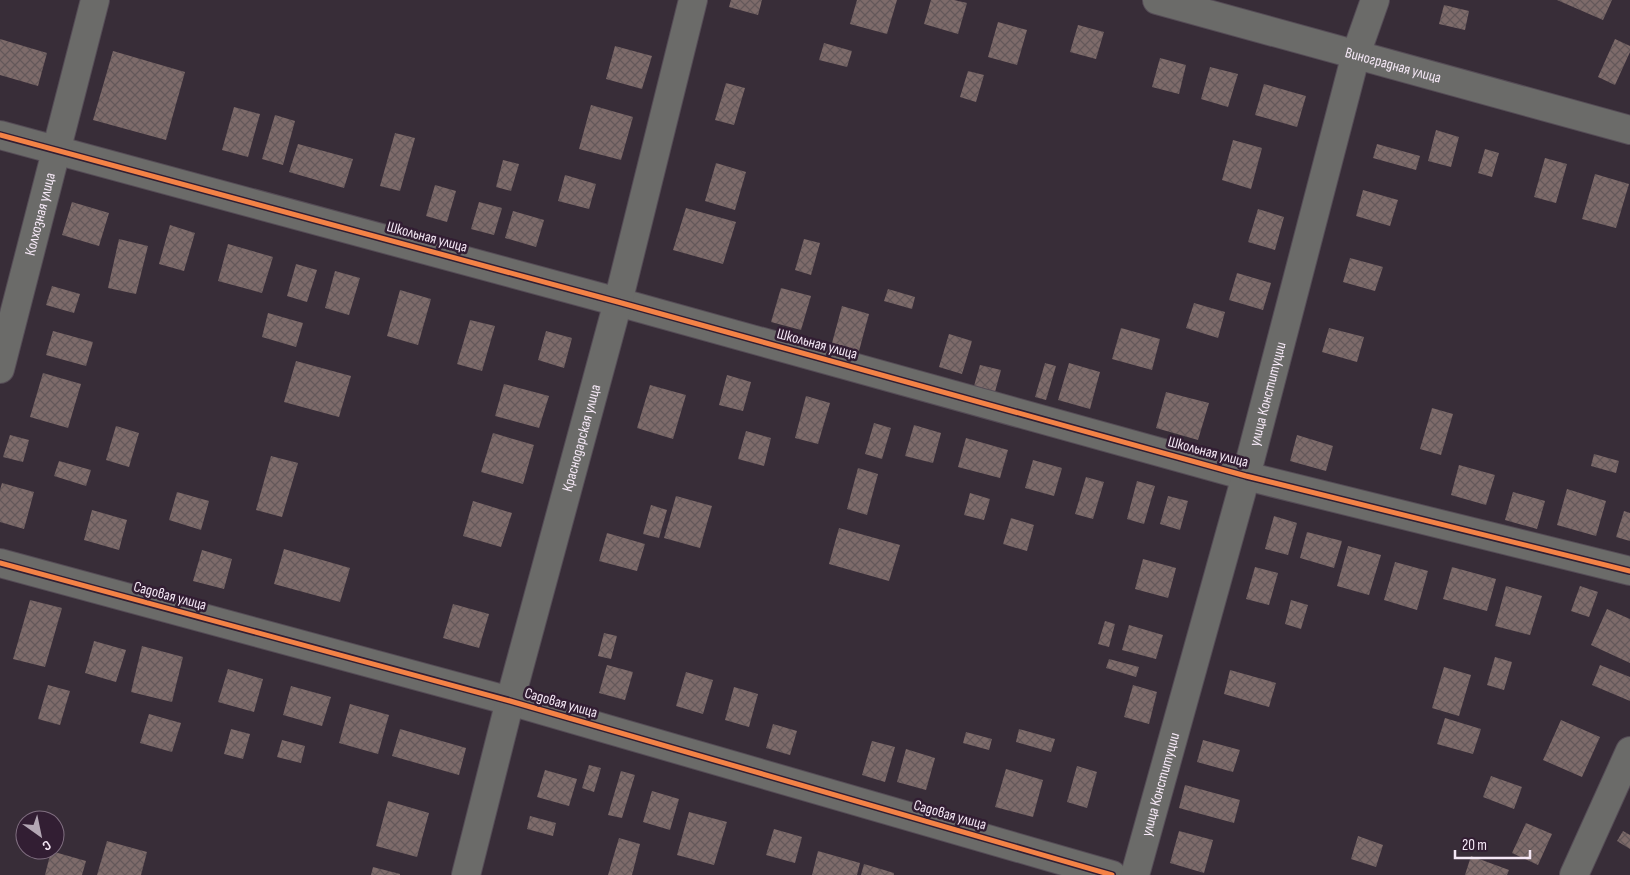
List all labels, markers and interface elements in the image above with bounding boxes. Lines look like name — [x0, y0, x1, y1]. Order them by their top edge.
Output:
street label: Виноградная улица — [1343, 43, 1444, 87]
street label: Колхозная улица — [20, 170, 60, 258]
street label: Школьная улица — [385, 217, 470, 257]
street label: Школьная улица — [775, 324, 860, 364]
street label: улица Конституции — [1245, 340, 1290, 448]
street label: Краснодарская улица — [558, 382, 605, 494]
street label: Школьная улица — [1166, 432, 1251, 472]
street label: Садовая улица — [131, 577, 209, 615]
street label: Садовая улица — [522, 684, 600, 722]
street label: улица Конституции — [1137, 730, 1184, 839]
street label: Садовая улица — [911, 796, 989, 834]
north arrow — [15, 810, 65, 860]
scale bar — [1455, 828, 1530, 860]
text: С — [39, 836, 54, 855]
text: 20 m — [1462, 836, 1487, 855]

